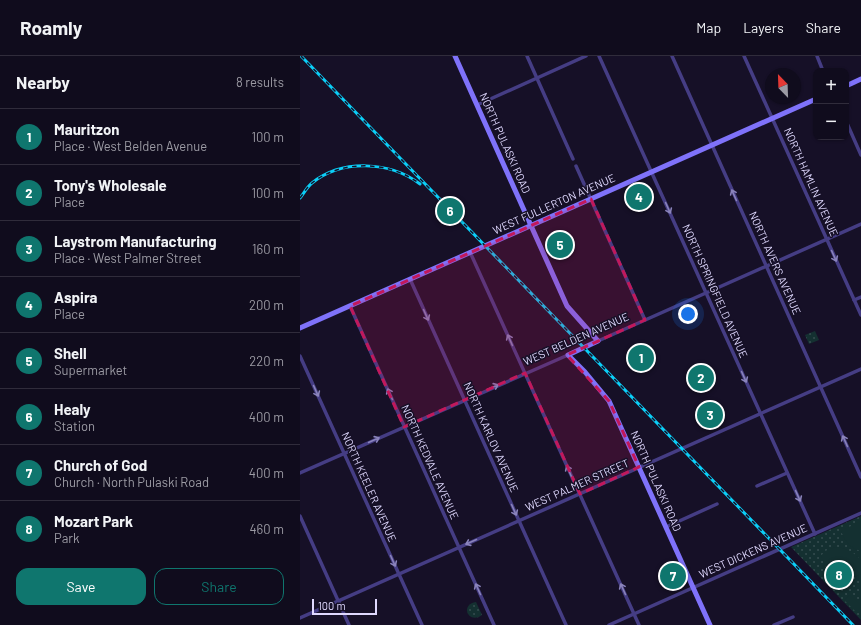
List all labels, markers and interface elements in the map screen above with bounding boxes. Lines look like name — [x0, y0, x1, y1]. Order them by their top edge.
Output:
text: Roamly — [20, 16, 82, 39]
text: Map — [696, 19, 721, 36]
text: Layers — [743, 19, 784, 36]
text: Share — [806, 19, 841, 36]
north arrow — [765, 68, 801, 104]
map controls — [813, 68, 849, 140]
button: + — [813, 68, 849, 104]
text: Nearby — [16, 72, 70, 92]
text: 8 results — [236, 74, 284, 90]
street label: NORTH PULASKI ROAD — [477, 91, 534, 195]
button: − — [813, 104, 849, 140]
text: Mauritzon — [54, 120, 120, 138]
street label: NORTH HAMLIN AVENUE — [782, 125, 841, 238]
text: 1 — [27, 129, 31, 145]
text: 100 m — [251, 129, 284, 145]
text: Place · West Belden Avenue — [54, 138, 207, 154]
street label: WEST FULLERTON AVENUE — [491, 170, 617, 236]
text: Tony's Wholesale — [54, 176, 167, 194]
pin: 4 — [626, 182, 652, 212]
text: 2 — [25, 185, 33, 201]
text: 100 m — [251, 185, 284, 201]
one-way arrow — [730, 189, 738, 201]
text: Place — [54, 194, 85, 210]
pin: 6 — [437, 196, 463, 226]
one-way arrow — [665, 201, 672, 213]
street label: NORTH AVERS AVENUE — [747, 209, 804, 317]
street label: NORTH SPRINGFIELD AVENUE — [680, 222, 751, 360]
pin: 5 — [547, 230, 573, 260]
text: Laystrom Manufacturing — [54, 232, 217, 250]
text: 3 — [25, 241, 33, 257]
text: 160 m — [252, 241, 284, 257]
text: Place · West Palmer Street — [54, 250, 202, 266]
one-way arrow — [831, 250, 839, 262]
text: Aspira — [54, 288, 98, 306]
text: 4 — [25, 297, 33, 313]
text: 200 m — [249, 297, 284, 313]
your location — [678, 304, 698, 324]
text: Place — [54, 306, 85, 322]
one-way arrow — [423, 308, 430, 320]
street label: WEST BELDEN AVENUE — [521, 309, 631, 368]
one-way arrow — [506, 334, 513, 346]
pin: 1 — [628, 343, 654, 373]
text: Shell — [54, 344, 87, 362]
text: 5 — [25, 353, 33, 369]
text: 220 m — [249, 353, 284, 369]
text: Supermarket — [54, 362, 127, 378]
pin: 2 — [688, 363, 714, 393]
one-way arrow — [741, 371, 748, 383]
street label: NORTH KARLOV AVENUE — [461, 380, 522, 494]
one-way arrow — [486, 383, 498, 390]
one-way arrow — [313, 385, 320, 397]
one-way arrow — [386, 389, 393, 401]
text: Healy — [54, 400, 91, 418]
pin: 3 — [697, 400, 723, 430]
street label: NORTH KEDVALE AVENUE — [399, 402, 462, 521]
text: 6 — [26, 409, 32, 425]
text: 400 m — [249, 409, 284, 425]
text: Station — [54, 418, 95, 434]
street label: NORTH PULASKI ROAD — [628, 429, 685, 533]
street label: NORTH KEELER AVENUE — [339, 430, 400, 544]
one-way arrow — [368, 436, 380, 443]
one-way arrow — [841, 436, 848, 448]
text: Church of God — [54, 456, 147, 474]
street label: WEST PALMER STREET — [523, 456, 631, 513]
text: 7 — [26, 465, 32, 481]
text: 400 m — [249, 465, 284, 481]
one-way arrow — [565, 465, 572, 477]
text: Church · North Pulaski Road — [54, 474, 209, 490]
one-way arrow — [794, 489, 802, 501]
one-way arrow — [511, 503, 518, 515]
text: Mozart Park — [54, 512, 133, 530]
text: 8 — [25, 521, 33, 537]
text: 460 m — [249, 521, 284, 537]
street label: WEST DICKENS AVENUE — [697, 521, 809, 580]
text: Park — [54, 530, 80, 546]
one-way arrow — [466, 539, 478, 546]
one-way arrow — [390, 555, 397, 567]
pin: 8 — [826, 560, 852, 590]
pin: 7 — [660, 561, 686, 591]
button: Save — [16, 568, 146, 605]
button: Share — [154, 568, 284, 605]
one-way arrow — [474, 584, 481, 596]
one-way arrow — [619, 584, 626, 596]
scale bar — [312, 597, 377, 616]
text: 100 m — [318, 599, 346, 612]

